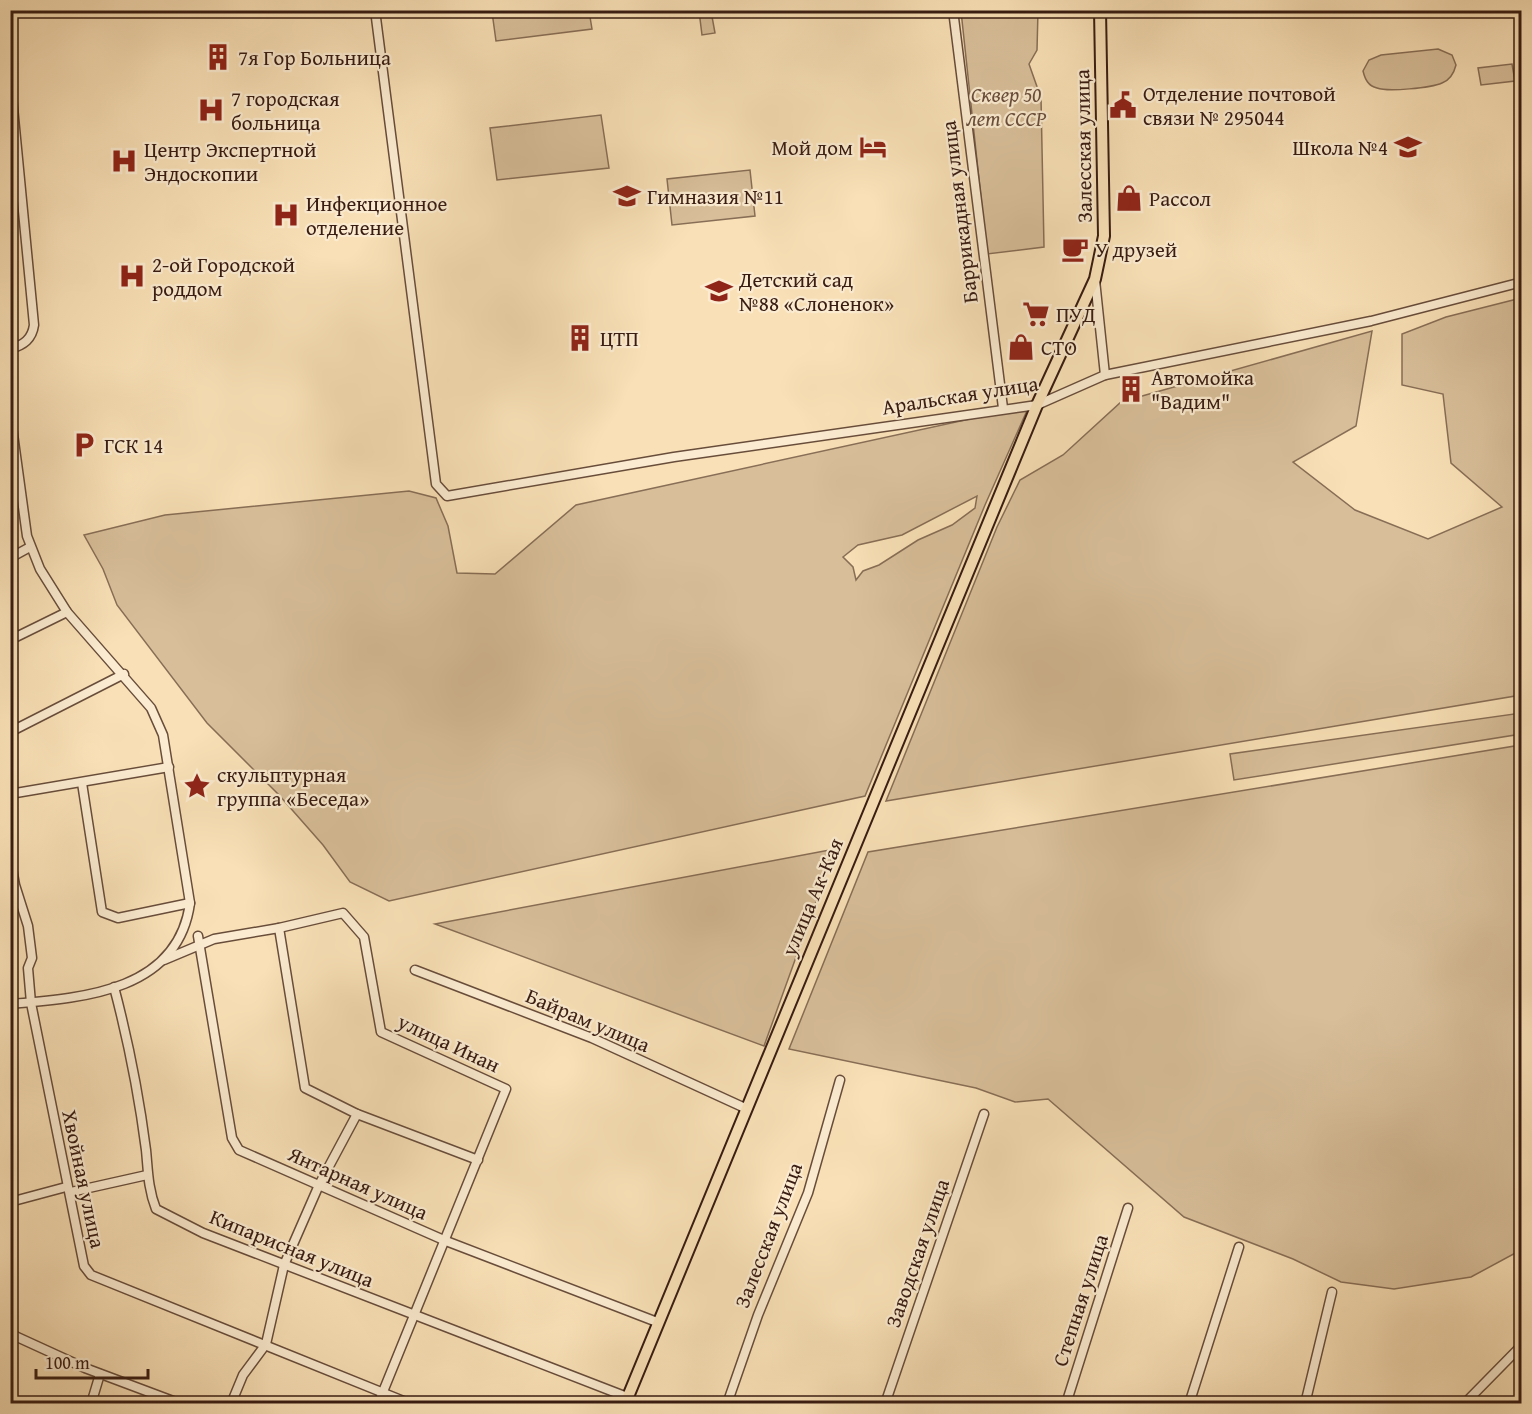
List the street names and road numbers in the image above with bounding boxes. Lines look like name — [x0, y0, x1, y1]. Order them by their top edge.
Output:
street label: Залесская улица — [1066, 69, 1100, 223]
street label: Баррикадная улица — [932, 119, 986, 305]
street label: Аральская улица — [880, 367, 1040, 423]
street label: улица Ак-Кая — [773, 833, 851, 962]
street label: Байрам улица — [521, 980, 655, 1060]
street label: улица Инан — [392, 1005, 505, 1080]
street label: Хвойная улица — [54, 1107, 114, 1251]
street label: Янтарная улица — [282, 1138, 433, 1228]
street label: Залесская улица — [726, 1158, 810, 1312]
street label: Заводская улица — [877, 1174, 957, 1332]
street label: Кипарисная улица — [205, 1201, 379, 1295]
street label: Степная улица — [1044, 1230, 1116, 1370]

